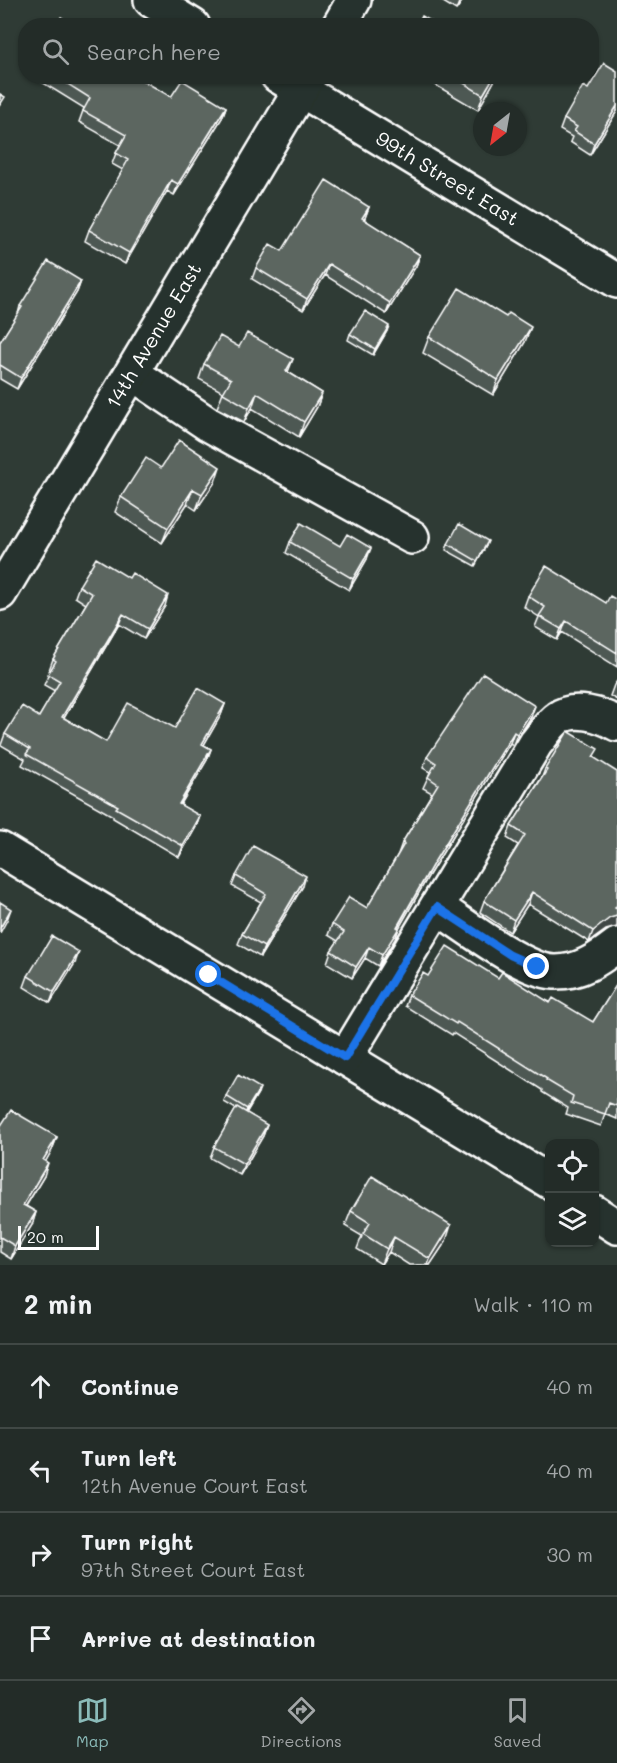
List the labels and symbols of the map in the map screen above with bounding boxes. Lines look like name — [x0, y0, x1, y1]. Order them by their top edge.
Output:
north arrow — [473, 102, 527, 156]
street label: 99th Street East — [372, 124, 524, 231]
street label: 14th Avenue East — [99, 257, 207, 413]
route end — [523, 953, 549, 979]
route start — [195, 961, 221, 987]
scale bar — [18, 1223, 99, 1250]

